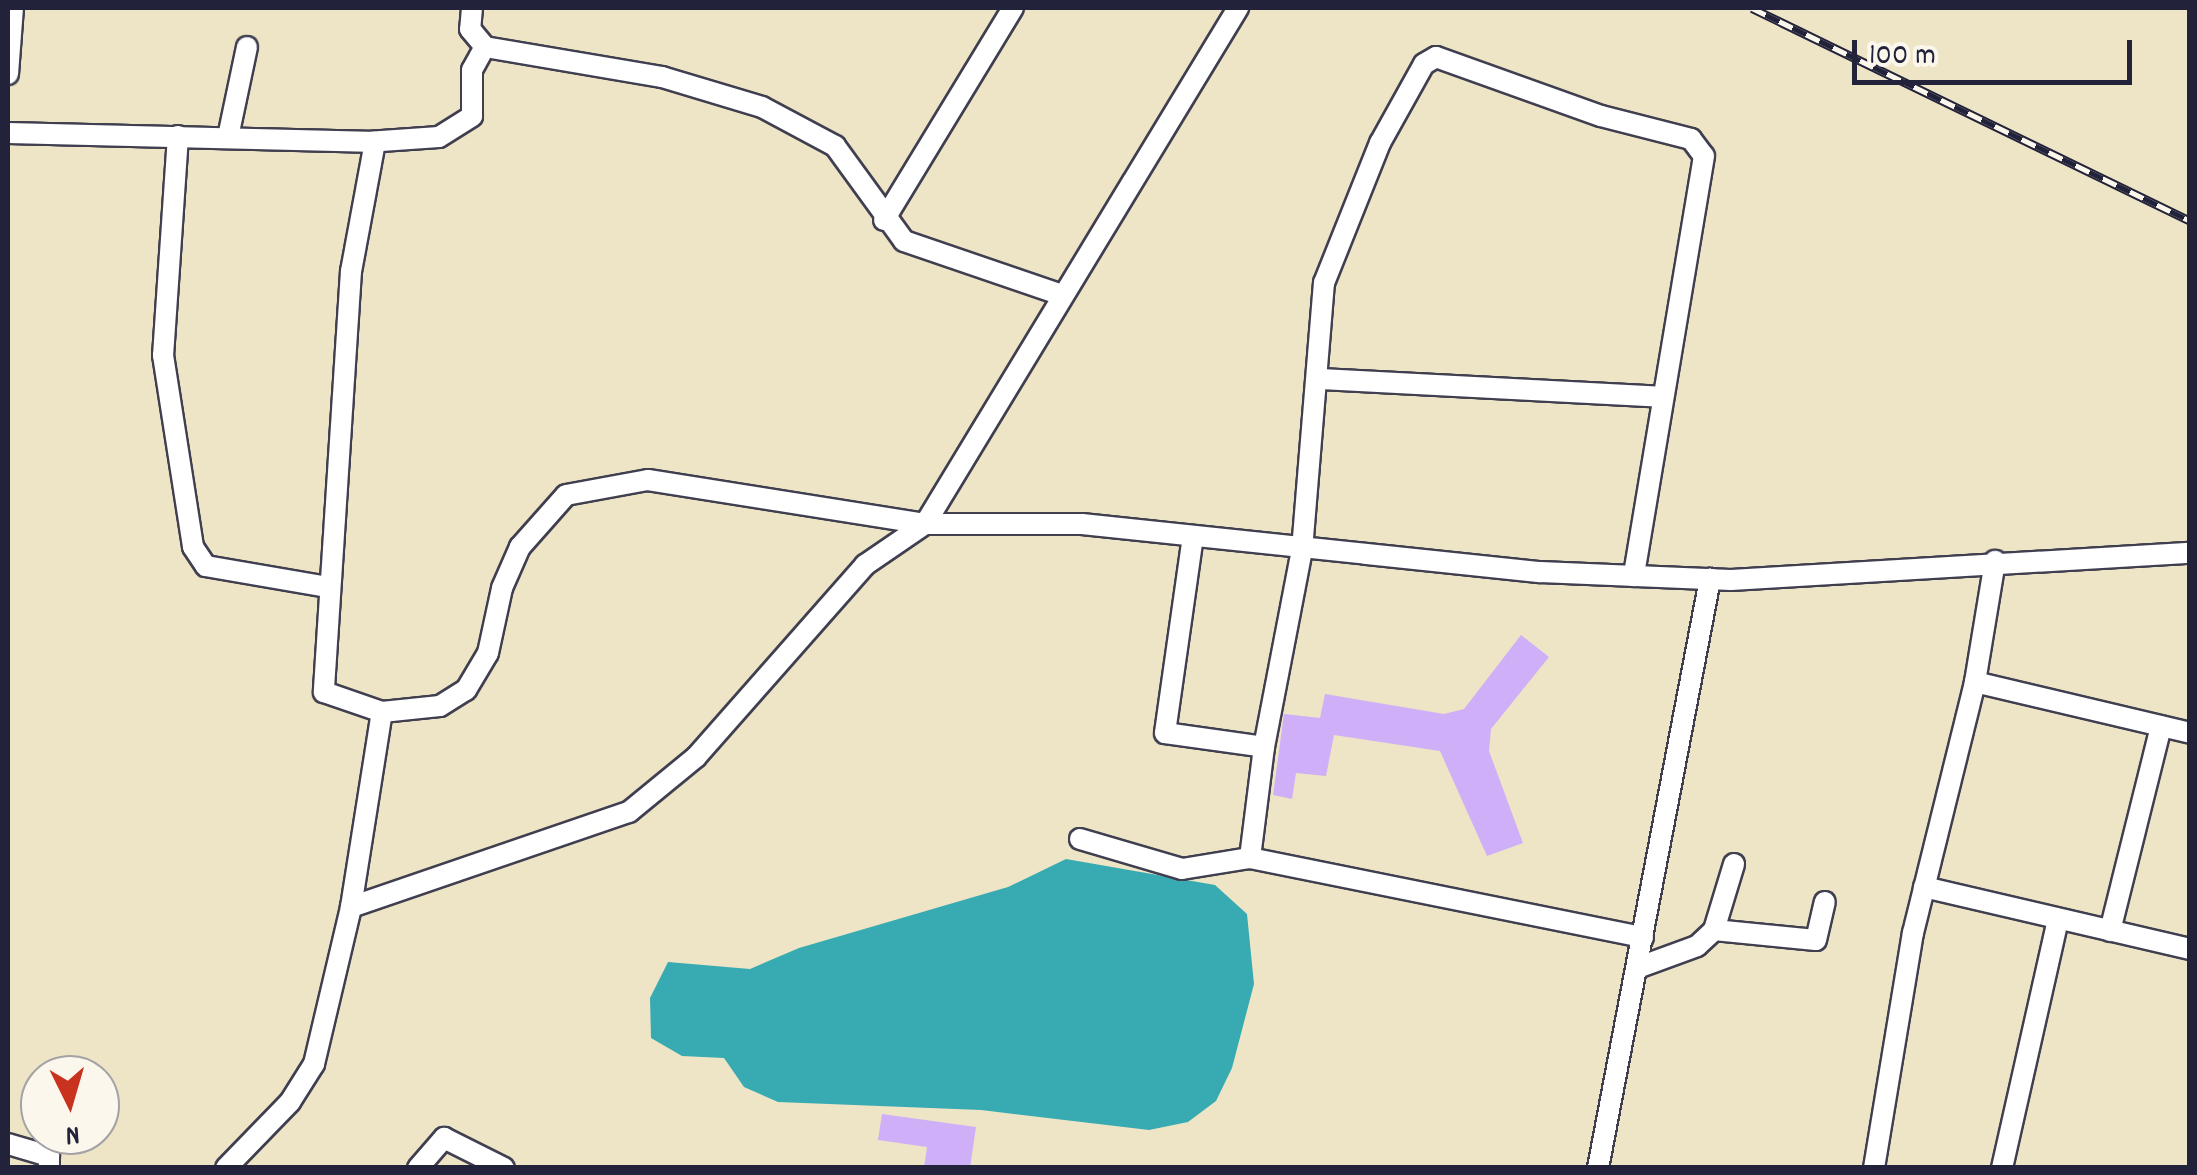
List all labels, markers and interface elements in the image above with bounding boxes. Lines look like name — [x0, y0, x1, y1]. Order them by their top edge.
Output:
scale bar — [1857, 20, 2137, 82]
text: 100 m — [1869, 36, 1936, 79]
north arrow — [20, 1055, 120, 1155]
text: N — [64, 1112, 81, 1153]

